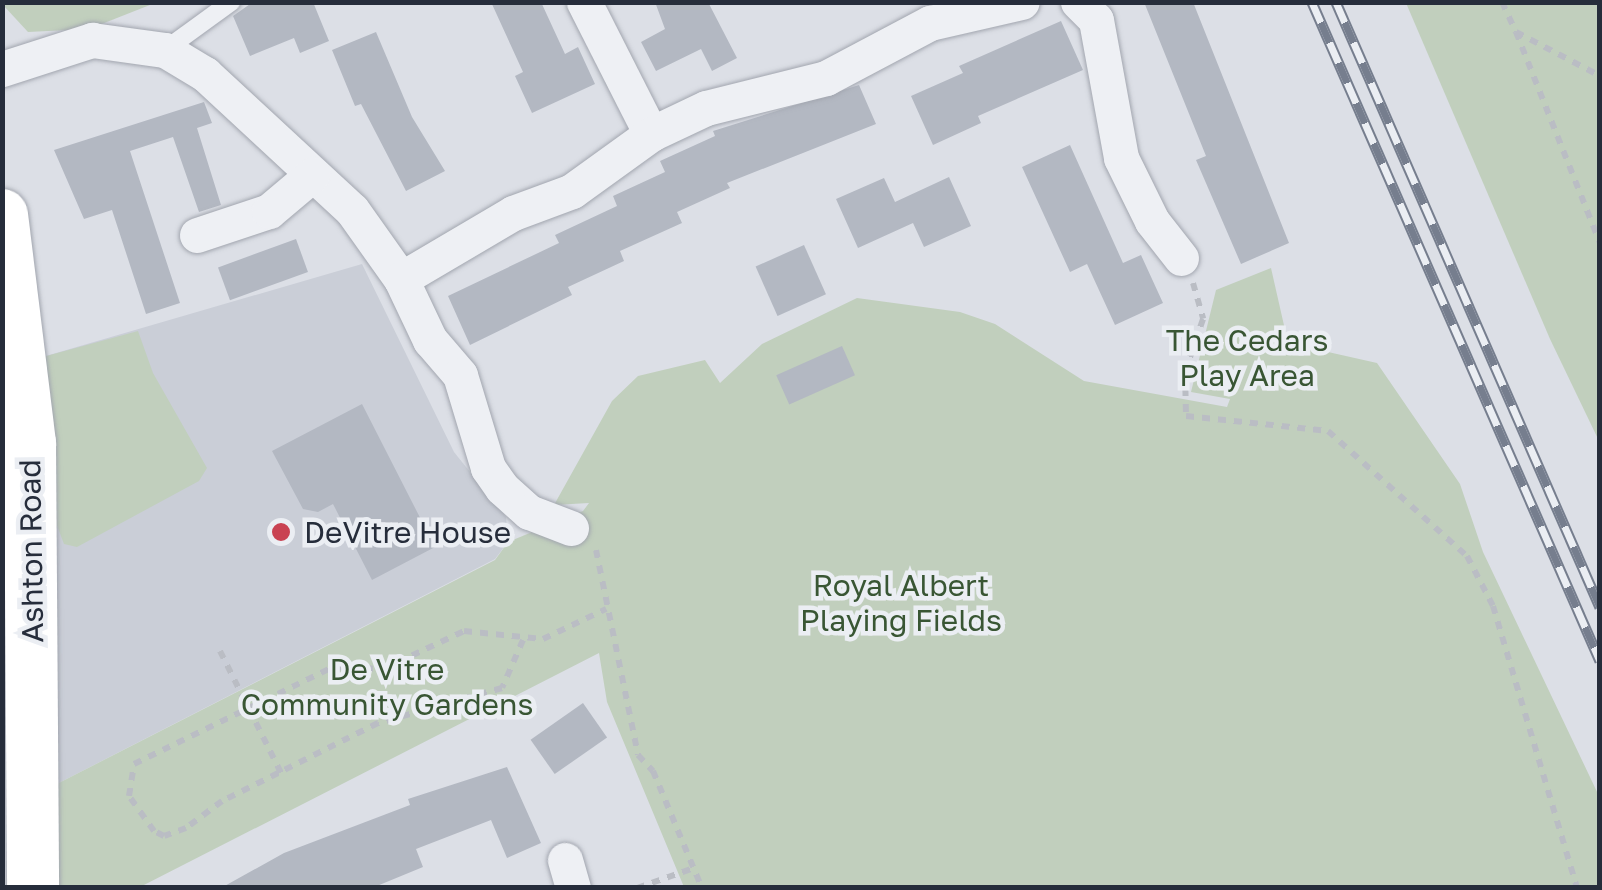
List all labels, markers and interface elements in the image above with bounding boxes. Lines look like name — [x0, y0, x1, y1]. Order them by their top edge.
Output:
park label: The Cedars Play Area — [1166, 322, 1328, 392]
street label: Ashton Road — [11, 459, 51, 643]
place label: DeVitre House — [304, 514, 511, 550]
marker: DeVitre House — [268, 519, 294, 545]
park label: Royal Albert Playing Fields — [800, 567, 1002, 638]
park label: De Vitre Community Gardens — [241, 651, 533, 722]

